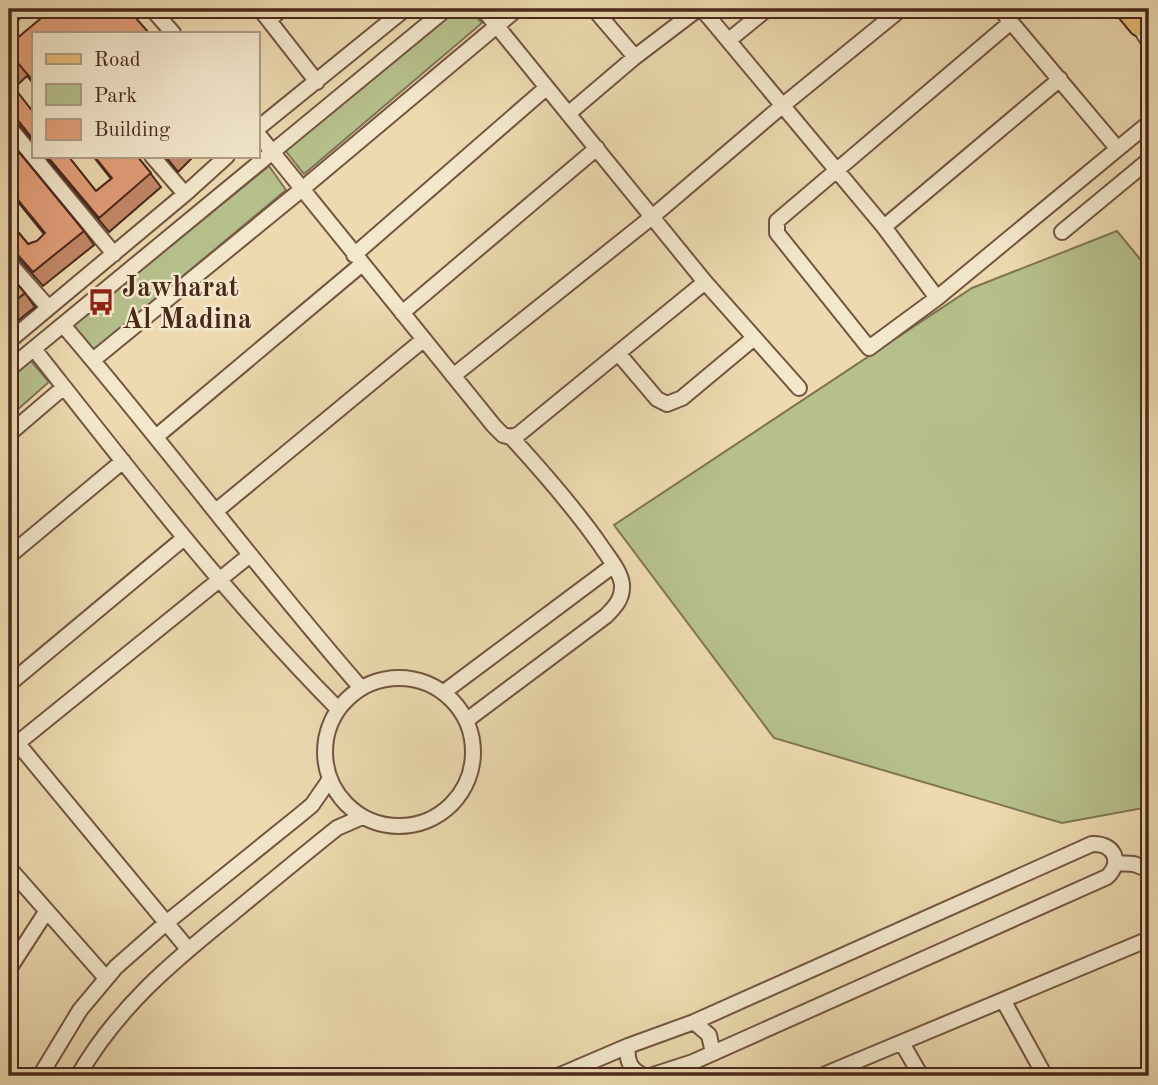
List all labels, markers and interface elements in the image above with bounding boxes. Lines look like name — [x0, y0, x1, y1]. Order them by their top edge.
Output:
legend — [32, 32, 259, 158]
text: Road — [94, 50, 141, 71]
text: Park — [94, 86, 137, 107]
text: Building — [94, 120, 171, 141]
place label: Jawharat Al Madina — [122, 275, 252, 335]
bus stop icon: Jawharat Al Madina — [86, 287, 116, 317]

